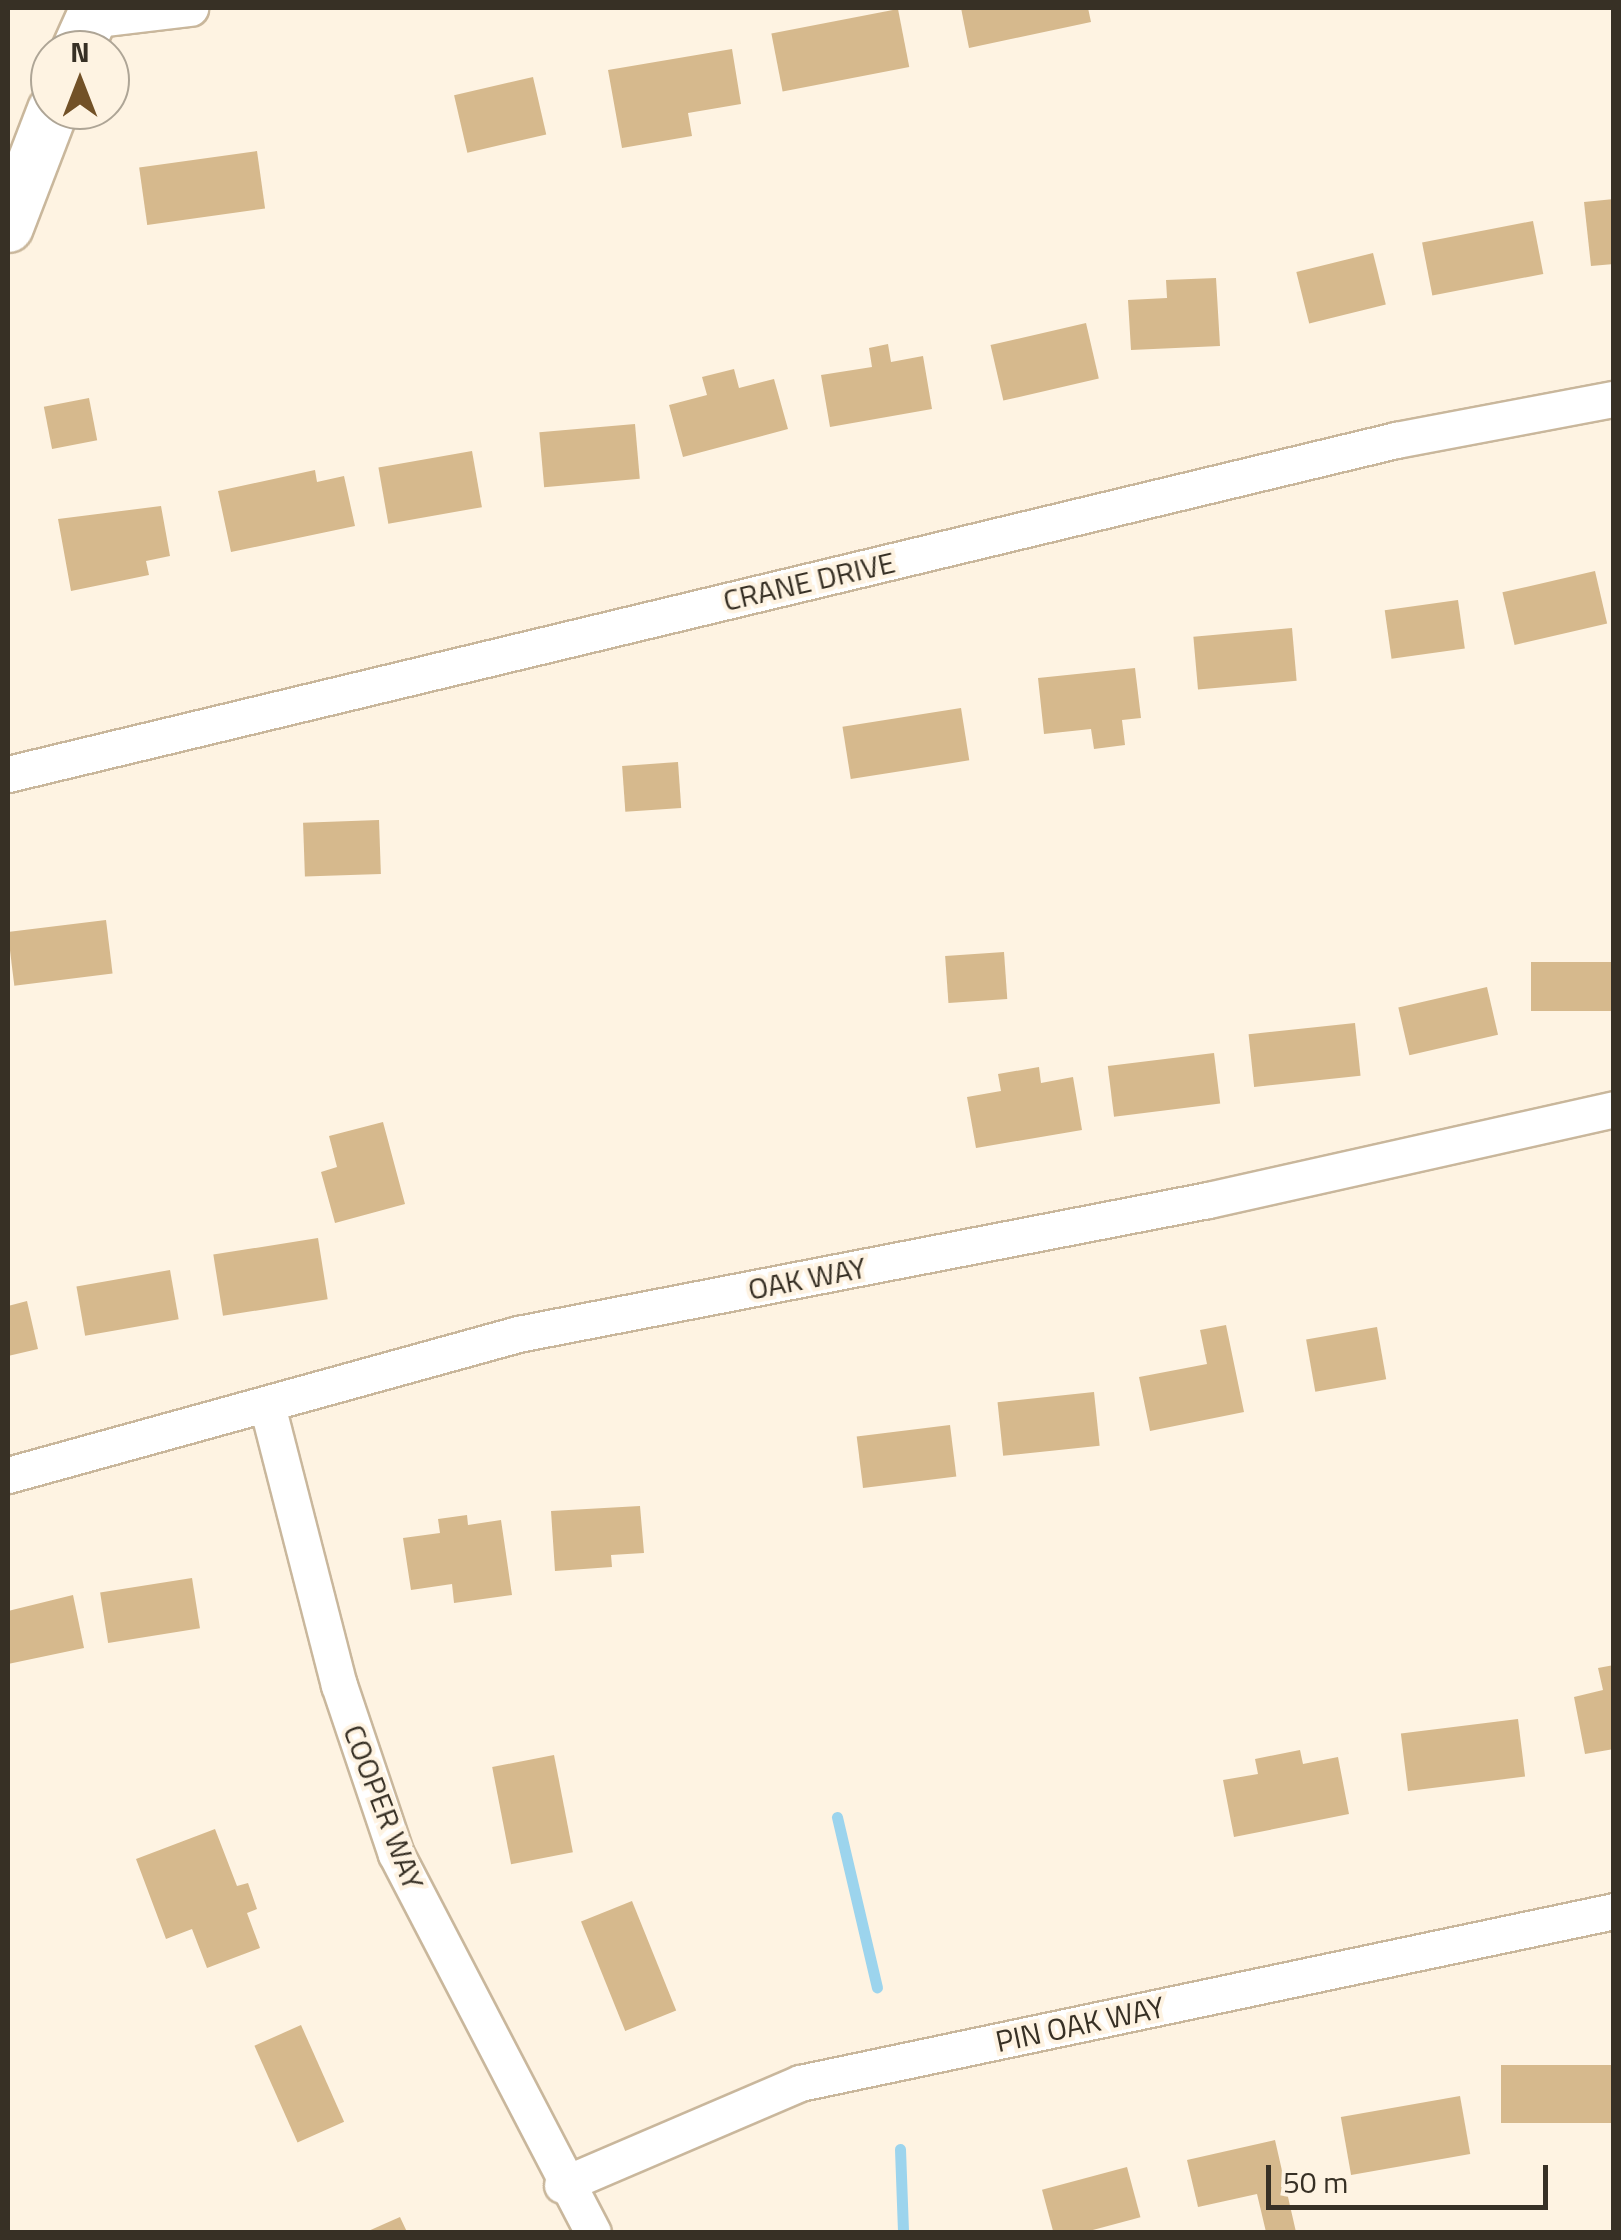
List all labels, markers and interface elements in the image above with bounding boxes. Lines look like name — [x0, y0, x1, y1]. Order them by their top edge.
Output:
north arrow — [30, 30, 130, 130]
text: N — [70, 30, 90, 73]
street label: CRANE DRIVE — [720, 544, 898, 618]
street label: OAK WAY — [745, 1249, 869, 1307]
street label: COOPER WAY — [336, 1720, 432, 1894]
street label: PIN OAK WAY — [992, 1989, 1168, 2059]
scale bar — [1271, 2145, 1554, 2207]
text: 50 m — [1283, 2159, 1348, 2205]

